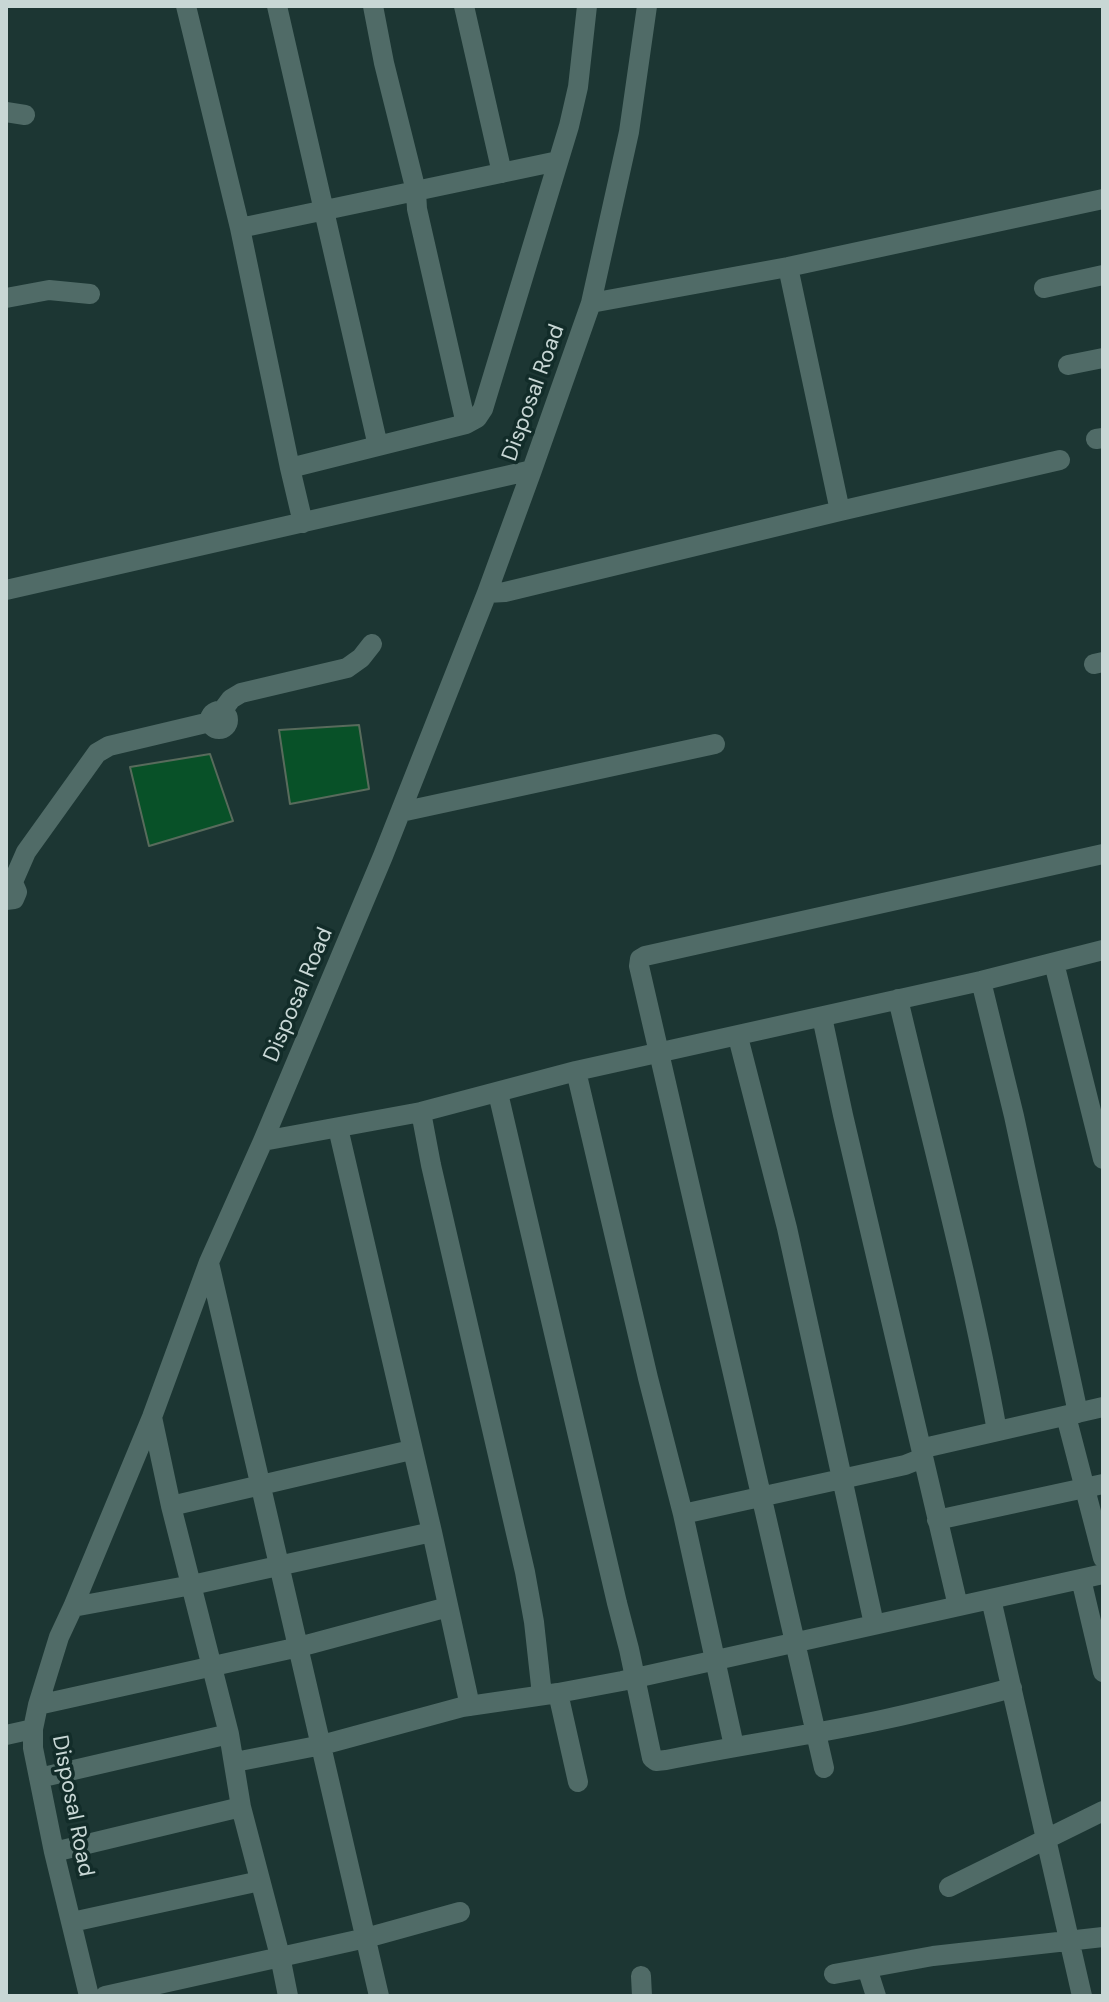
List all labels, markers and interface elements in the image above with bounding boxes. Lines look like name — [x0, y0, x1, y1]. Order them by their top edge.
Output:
street label: Disposal Road — [497, 321, 571, 465]
street label: Disposal Road — [259, 924, 339, 1066]
street label: Disposal Road — [45, 1733, 99, 1879]

